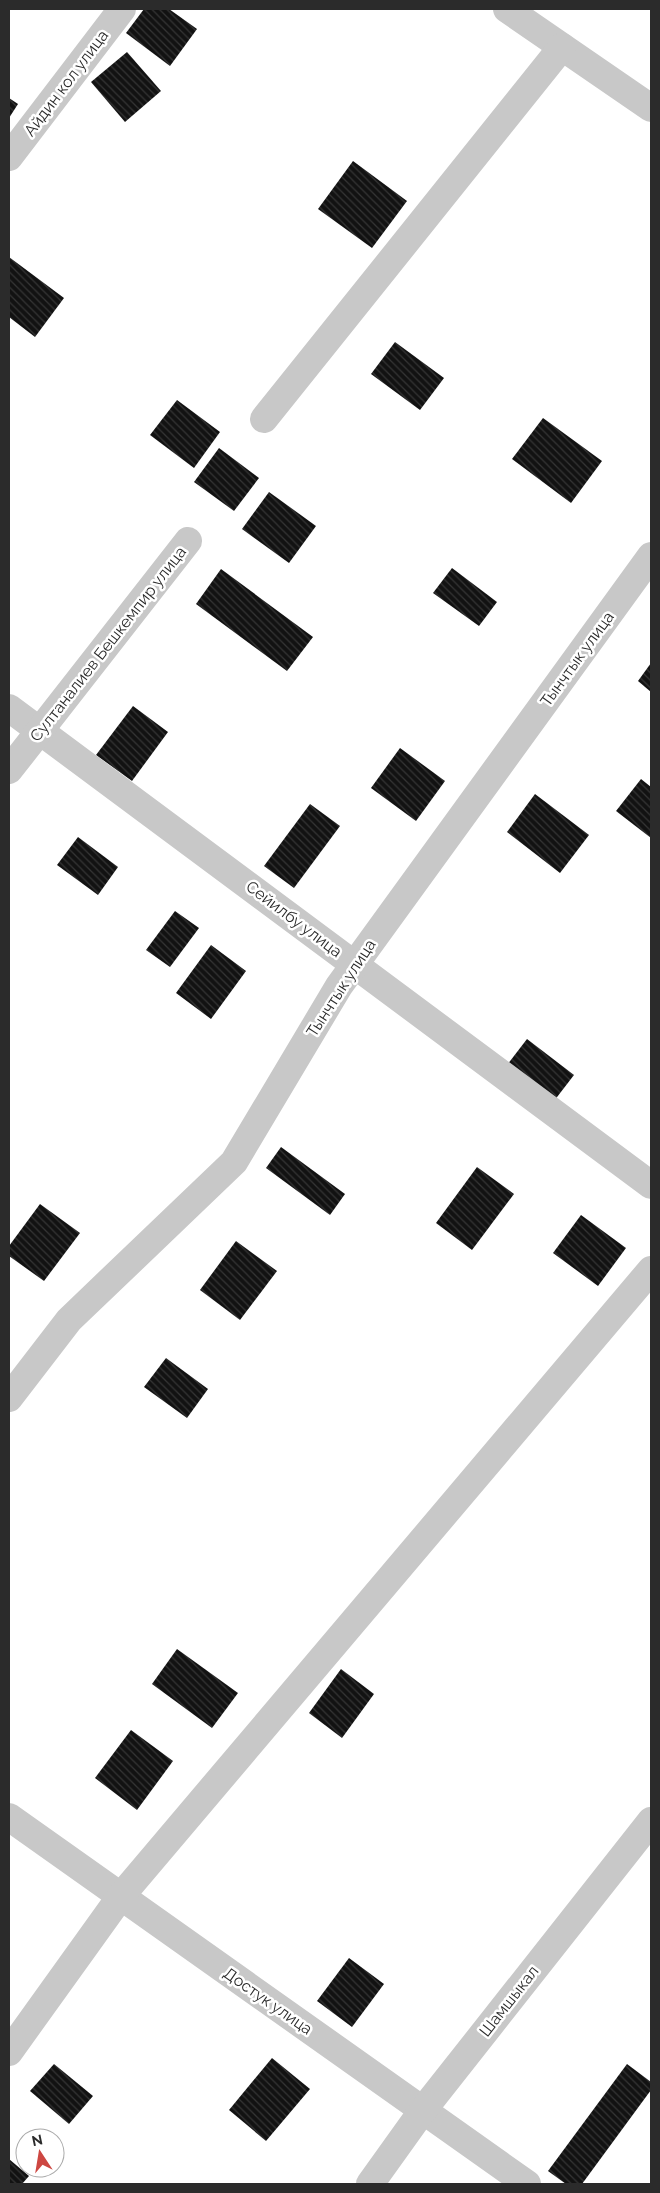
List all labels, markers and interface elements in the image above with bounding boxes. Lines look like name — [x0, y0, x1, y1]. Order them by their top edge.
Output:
street label: Айдин кол улица — [20, 26, 112, 140]
street label: Султаналиев Бешкемпир улица — [26, 543, 190, 745]
street label: Тынчтык улица — [536, 608, 618, 710]
street label: Сейилбу улица — [242, 877, 346, 961]
street label: Тынчтык улица — [302, 936, 380, 1040]
street label: Шамшыкал — [475, 1962, 543, 2040]
street label: Достук улица — [220, 1963, 316, 2039]
north arrow — [15, 2128, 65, 2178]
text: N — [30, 2131, 44, 2149]

